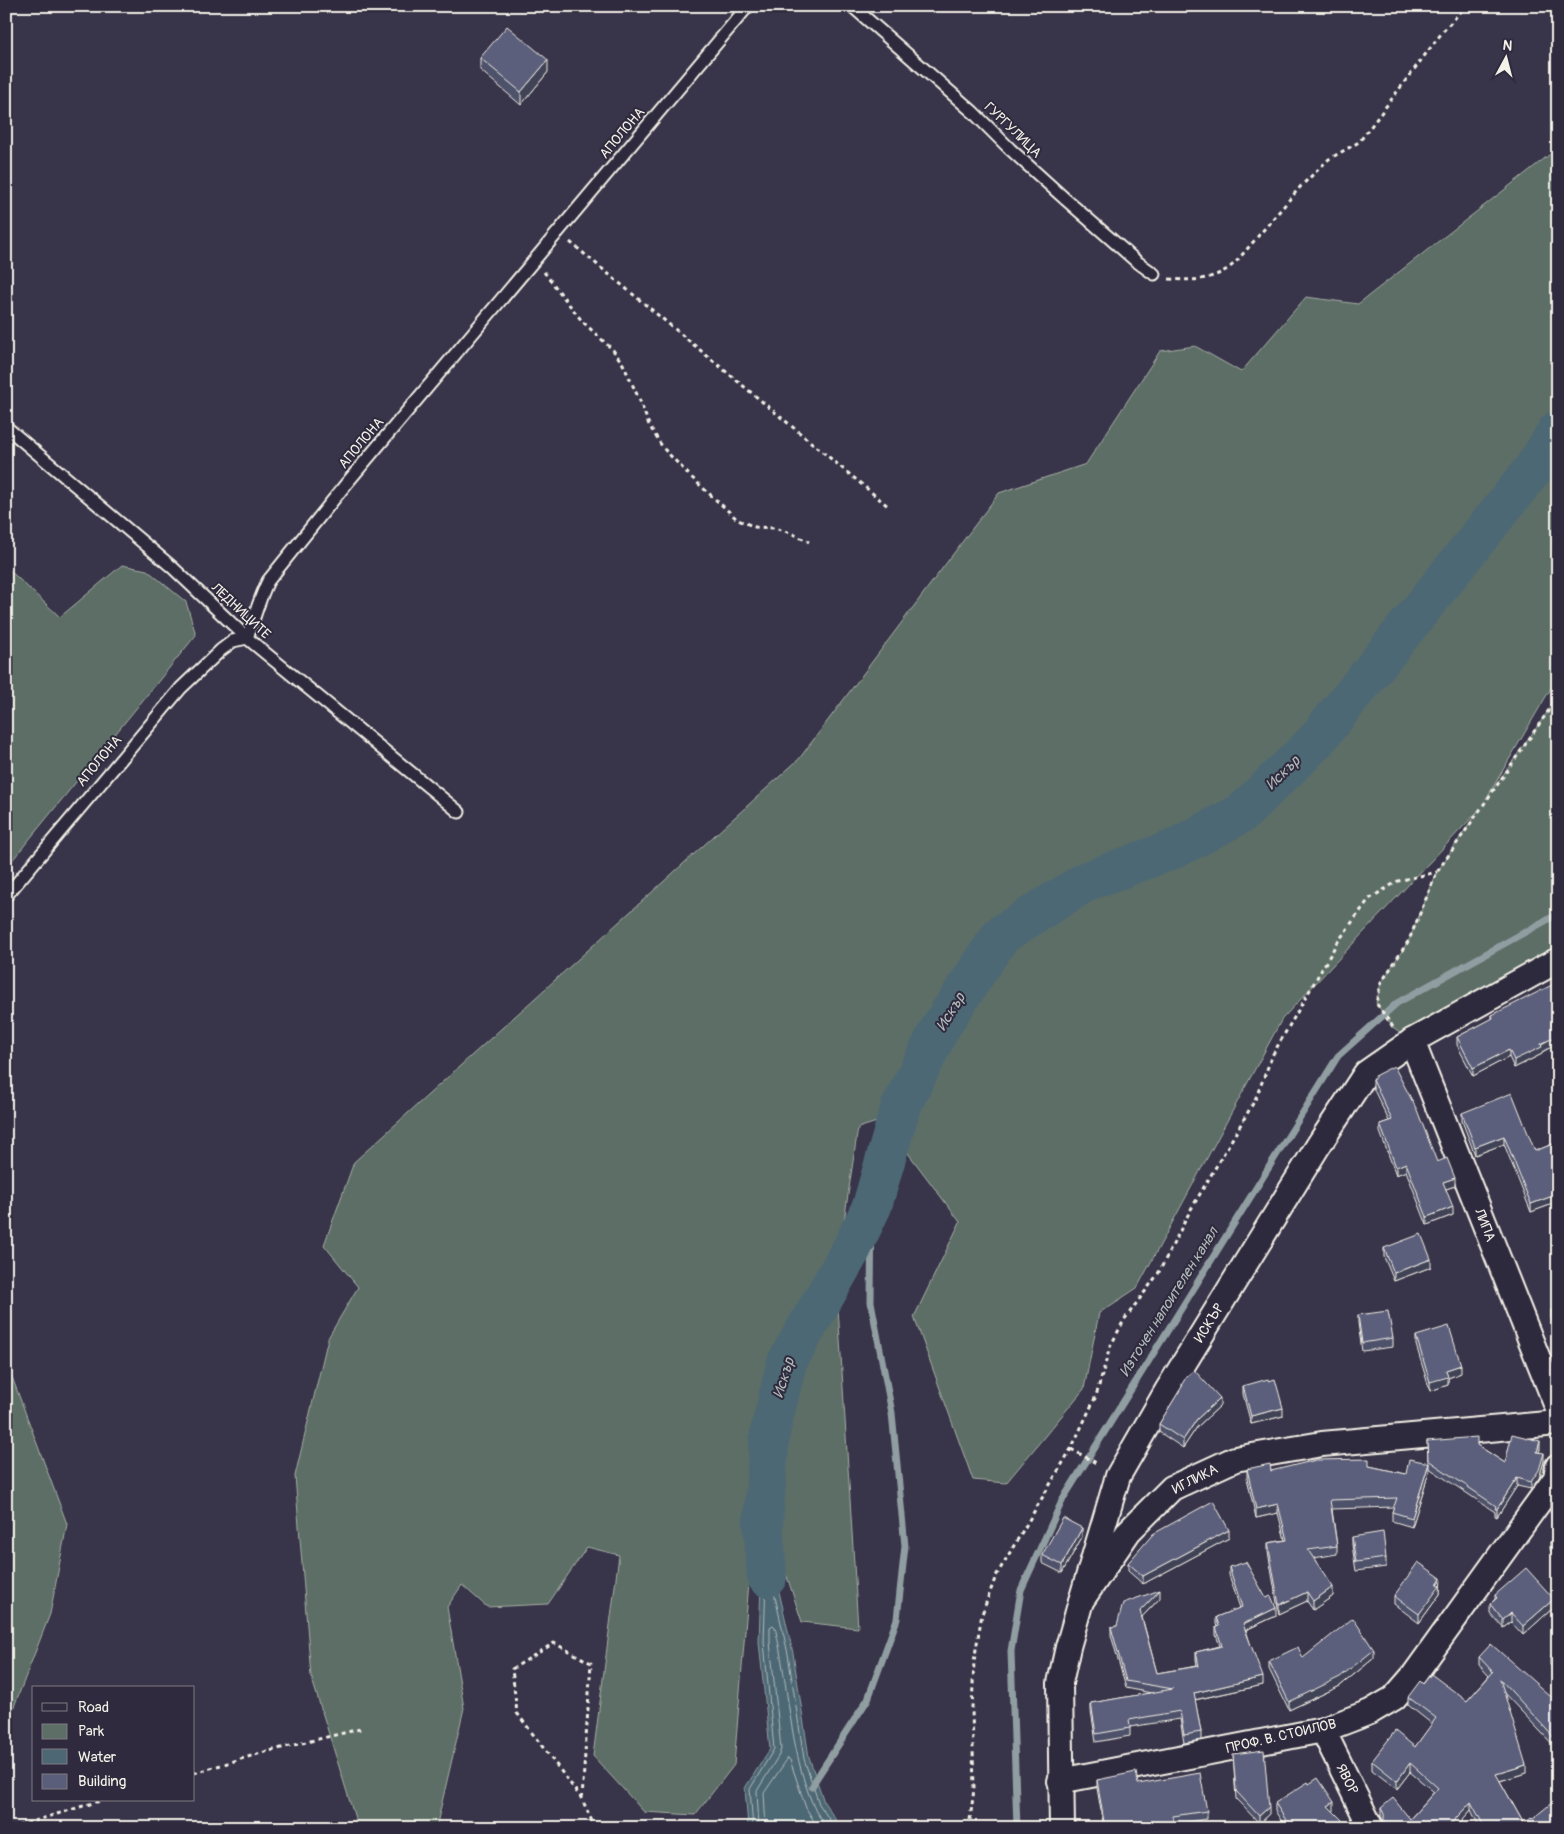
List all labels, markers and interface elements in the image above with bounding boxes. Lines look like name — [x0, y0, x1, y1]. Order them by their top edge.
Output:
north arrow — [1482, 32, 1532, 82]
text: N — [1502, 37, 1513, 55]
street label: ГУРГУЛИЦА — [981, 99, 1045, 161]
street label: АПОЛОНА — [596, 104, 648, 162]
street label: АПОЛОНА — [335, 414, 387, 472]
street label: ЛЕДНИЦИТЕ — [207, 579, 274, 643]
street label: АПОЛОНА — [73, 732, 125, 790]
water label: Искър — [1262, 751, 1305, 794]
water label: Искър — [932, 989, 970, 1034]
street label: ЛИПА — [1470, 1205, 1499, 1244]
water label: Източен напоителен канал — [1115, 1223, 1223, 1380]
street label: ИСКЪР — [1191, 1300, 1227, 1346]
water label: Искър — [769, 1355, 799, 1400]
street label: ИГЛИКА — [1169, 1460, 1221, 1498]
legend — [32, 1686, 195, 1802]
text: Road — [78, 1698, 109, 1717]
street label: ПРОФ. В. СТОИЛОВ — [1224, 1715, 1338, 1757]
text: Park — [78, 1722, 105, 1741]
text: Water — [78, 1748, 117, 1767]
street label: ЯВОР — [1332, 1761, 1362, 1797]
text: Building — [78, 1772, 126, 1791]

